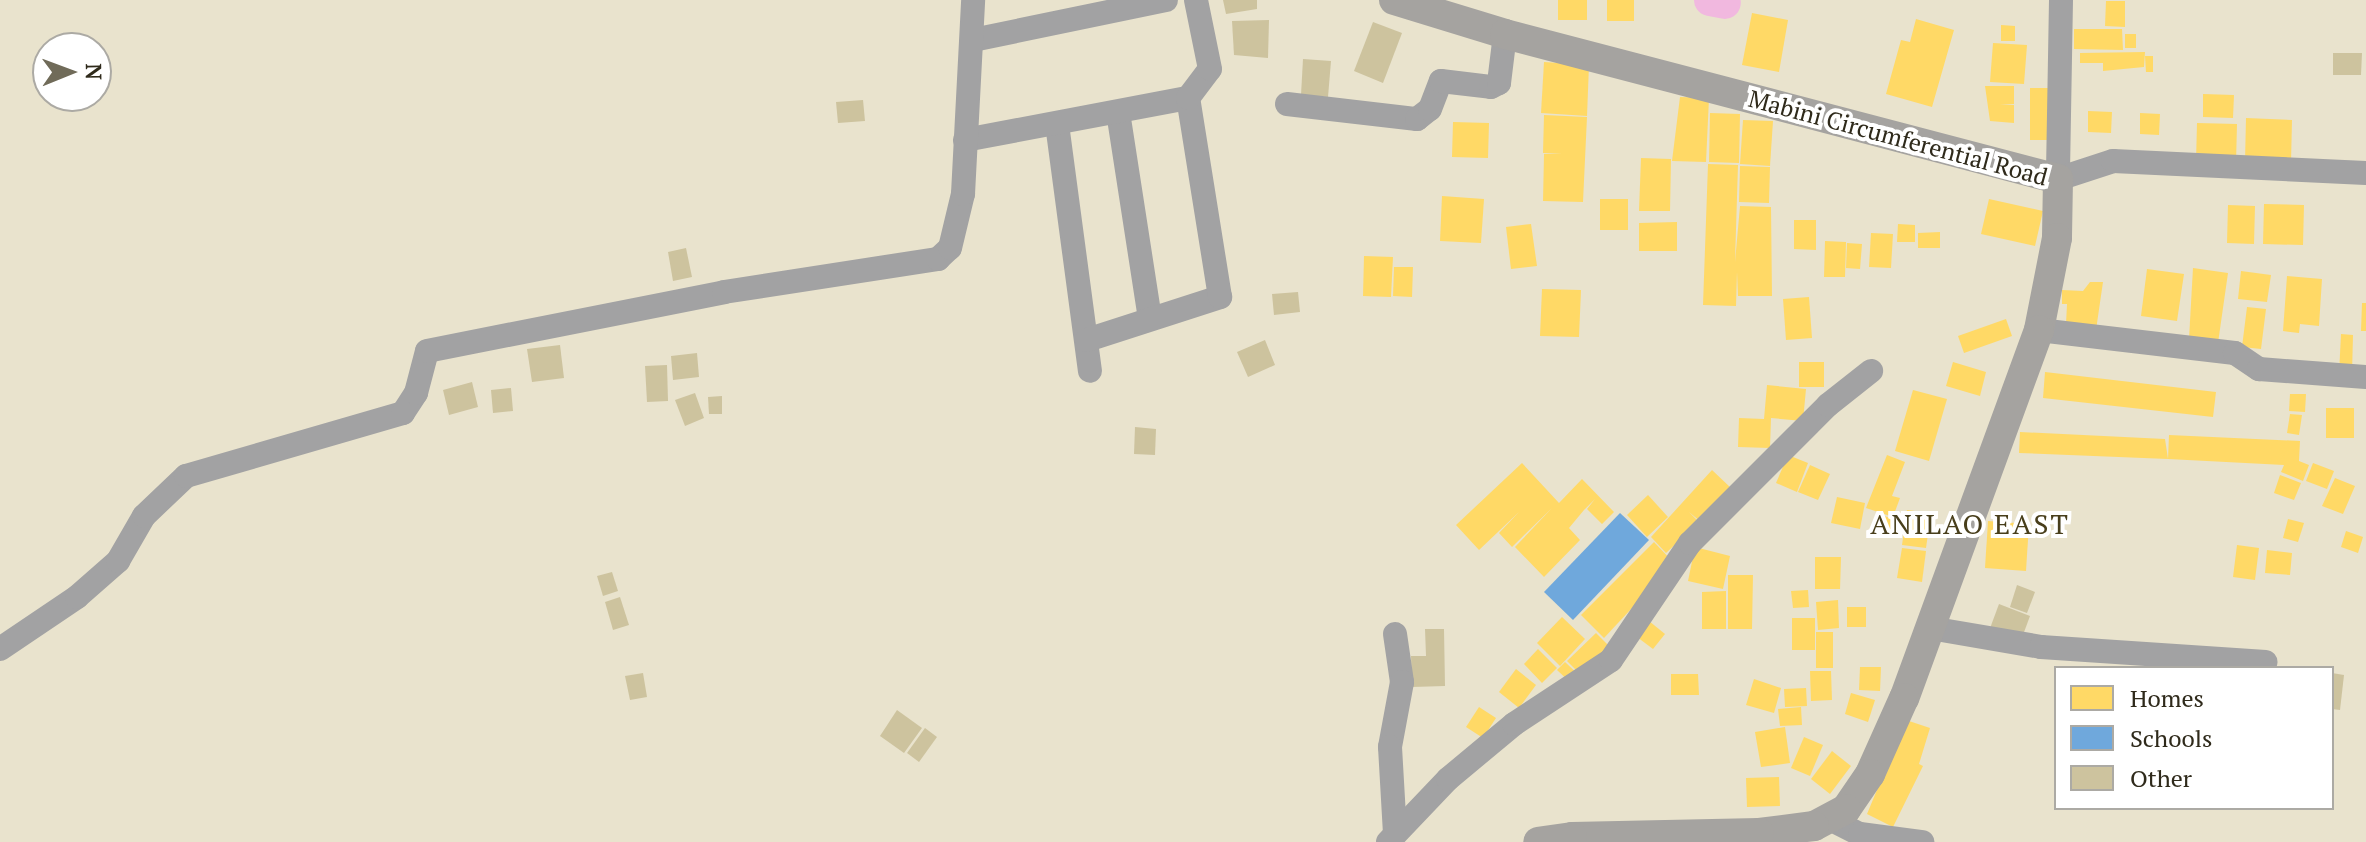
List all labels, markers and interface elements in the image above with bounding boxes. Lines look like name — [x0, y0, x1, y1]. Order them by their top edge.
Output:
north arrow — [32, 32, 112, 112]
text: N — [80, 63, 109, 80]
street label: Mabini Circumferential Road — [1745, 84, 2051, 192]
district label: ANILAO EAST — [1870, 507, 2070, 541]
legend — [2054, 666, 2334, 810]
text: Homes — [2130, 682, 2204, 714]
text: Schools — [2130, 722, 2212, 754]
text: Other — [2130, 762, 2192, 794]

